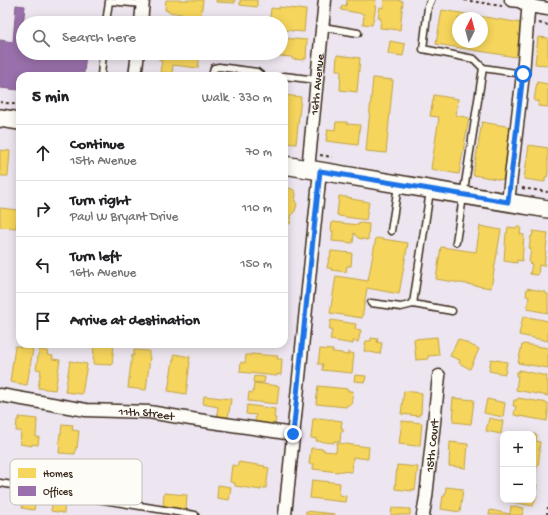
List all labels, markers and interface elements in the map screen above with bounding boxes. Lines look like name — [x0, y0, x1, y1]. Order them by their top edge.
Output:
north arrow — [452, 12, 488, 48]
search box — [16, 16, 288, 60]
icon: search — [30, 27, 52, 49]
text: Search here — [62, 29, 136, 47]
street label: 16th Avenue — [308, 53, 329, 117]
route start — [514, 65, 532, 83]
text: 5 min — [32, 88, 69, 108]
text: Walk · 330 m — [202, 91, 272, 106]
text: Continue — [70, 136, 124, 154]
icon: ahead — [32, 142, 54, 164]
text: 70 m — [246, 145, 272, 160]
text: 15th Avenue — [70, 154, 137, 169]
text: Turn right — [70, 192, 130, 210]
icon: right — [32, 198, 54, 220]
text: 110 m — [242, 201, 272, 216]
text: Paul W Bryant Drive — [70, 210, 178, 225]
text: Turn left — [70, 248, 121, 266]
icon: left — [32, 254, 54, 276]
text: 150 m — [240, 257, 272, 272]
text: 16th Avenue — [70, 266, 136, 281]
icon: arrive — [32, 310, 54, 332]
text: Arrive at destination — [70, 312, 200, 330]
street label: 11th Street — [117, 406, 176, 425]
street label: 15th Court — [424, 418, 443, 474]
route end — [284, 425, 302, 443]
map controls — [500, 431, 536, 503]
button: + — [500, 431, 536, 467]
legend — [10, 459, 142, 505]
button: − — [500, 467, 536, 503]
text: Homes — [43, 469, 73, 481]
text: Offices — [43, 486, 73, 499]

